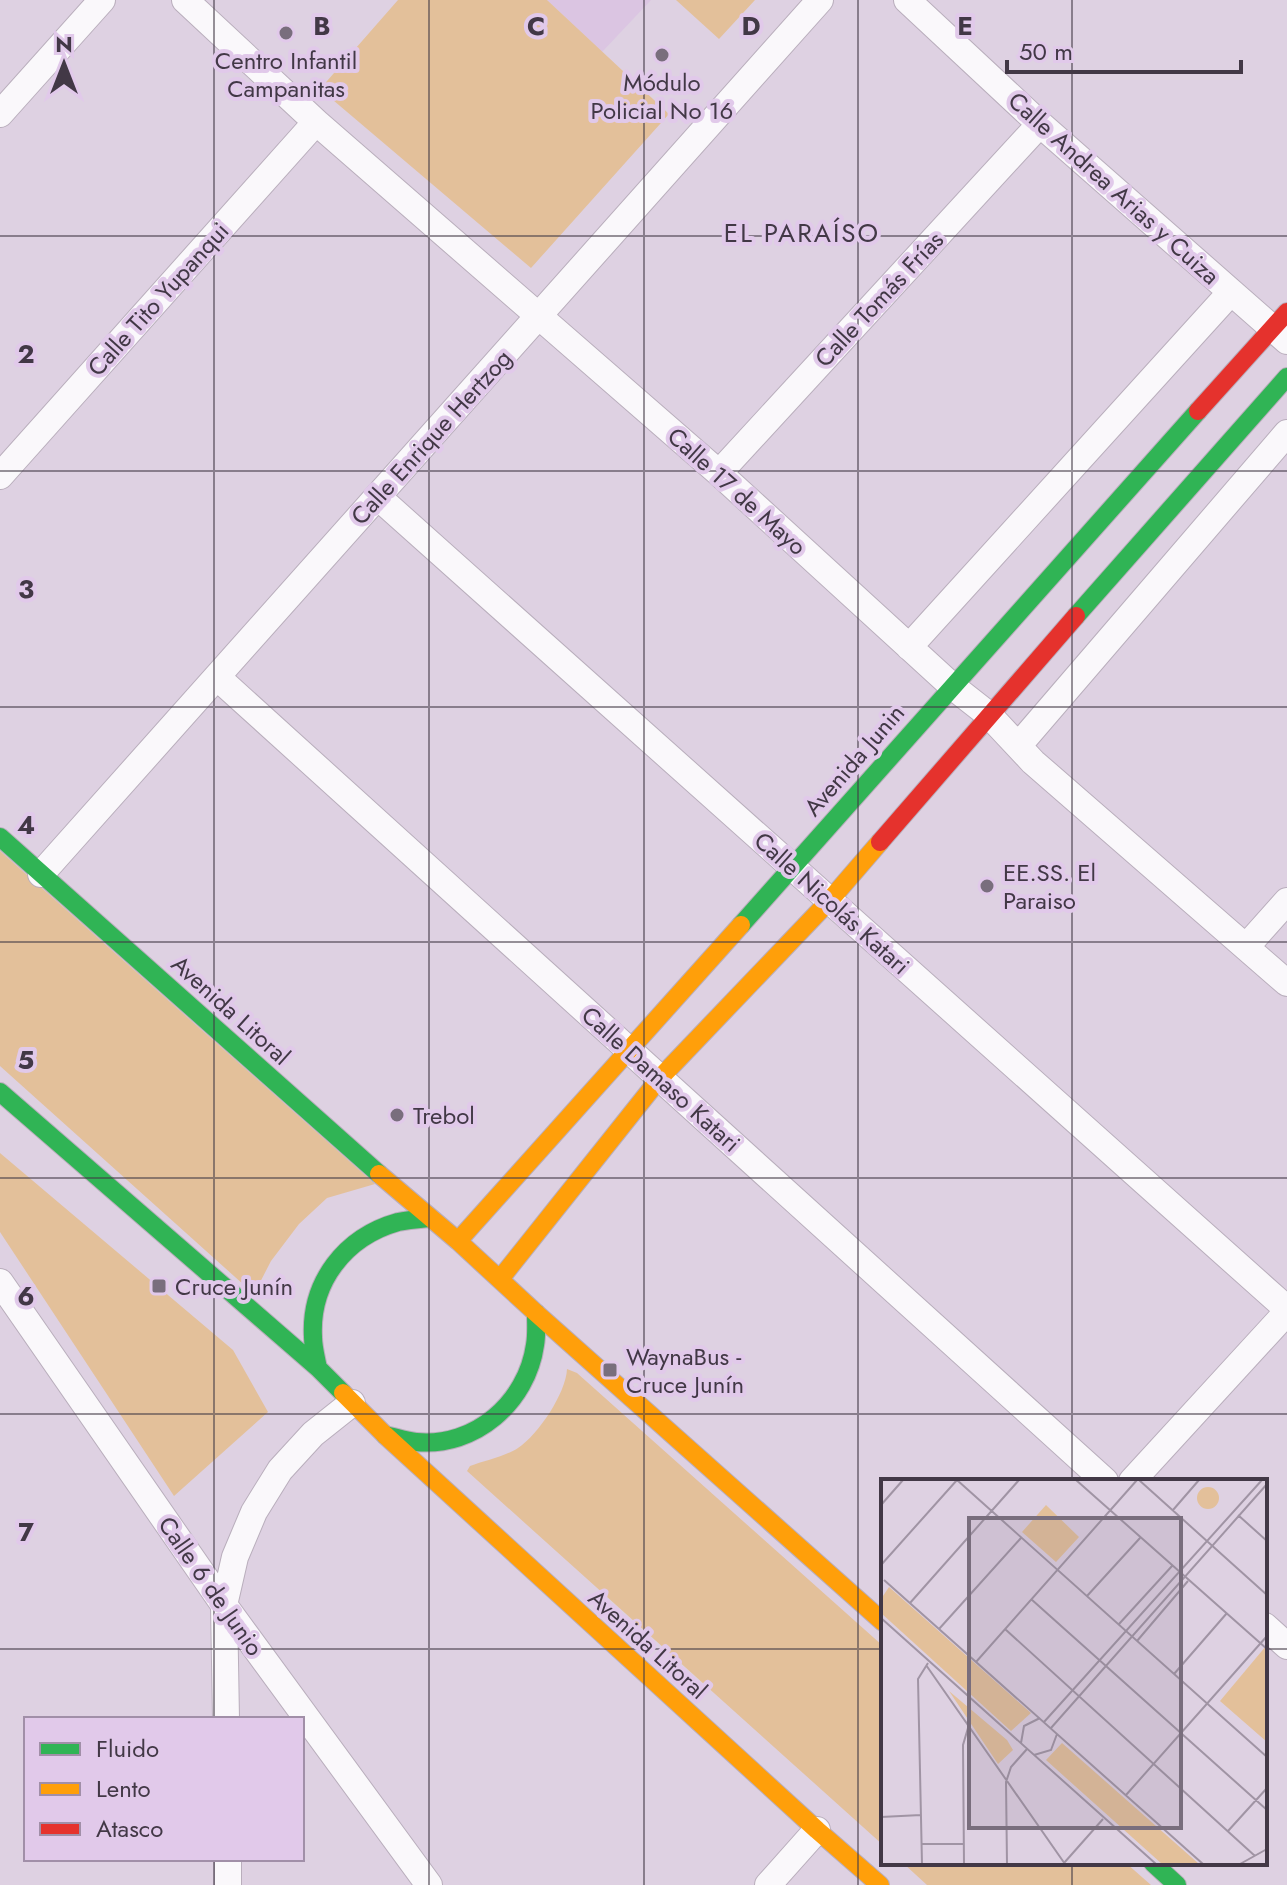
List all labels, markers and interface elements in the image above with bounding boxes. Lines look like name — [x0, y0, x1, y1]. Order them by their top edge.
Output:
text: B — [313, 7, 331, 45]
text: C — [527, 7, 545, 45]
text: D — [741, 7, 761, 45]
text: E — [957, 7, 973, 45]
north arrow — [24, 24, 104, 104]
marker: Centro Infantil Campanitas — [277, 24, 295, 42]
scale bar — [1007, 24, 1241, 74]
text: N — [55, 28, 73, 60]
text: 50 m — [1019, 34, 1073, 69]
place label: Centro Infantil Campanitas — [215, 43, 357, 106]
marker: Módulo Policial No 16 — [653, 46, 671, 64]
place label: Módulo Policial No 16 — [591, 65, 733, 128]
street label: Calle Andrea Arias y Cuiza — [1000, 83, 1228, 293]
street label: Calle Tito Yupanqui — [79, 214, 237, 384]
district label: EL PARAÍSO — [724, 214, 880, 252]
street label: Calle Tomás Frías — [807, 223, 951, 375]
text: 2 — [17, 335, 35, 373]
street label: Calle Enrique Hertzog — [342, 341, 520, 533]
street label: Calle 17 de Mayo — [660, 419, 814, 563]
text: 3 — [18, 570, 34, 608]
street label: Avenida Junin — [795, 696, 913, 824]
text: 4 — [17, 806, 35, 844]
street label: Calle Nicolás Katari — [746, 823, 918, 983]
place label: EE.SS. El Paraiso — [1003, 855, 1096, 918]
marker: EE.SS. El Paraiso — [978, 877, 996, 895]
street label: Avenida Litoral — [164, 947, 298, 1073]
street label: Calle Damaso Katari — [574, 998, 748, 1160]
text: 5 — [18, 1041, 34, 1079]
place label: Trebol — [413, 1098, 475, 1133]
marker: Trebol — [388, 1106, 406, 1124]
place label: Cruce Junín — [175, 1269, 293, 1304]
text: 6 — [17, 1277, 35, 1315]
marker: Cruce Junín — [150, 1277, 168, 1295]
place label: WaynaBus - Cruce Junín — [626, 1339, 744, 1402]
marker: WaynaBus - Cruce Junín — [601, 1361, 619, 1379]
inset map — [881, 1479, 1267, 1865]
street label: Calle 6 de Junio — [150, 1509, 272, 1663]
text: 7 — [18, 1513, 34, 1551]
street label: Avenida Litoral — [581, 1581, 715, 1707]
legend — [24, 1717, 304, 1861]
text: Fluido — [96, 1731, 159, 1766]
text: Lento — [96, 1771, 151, 1806]
text: Atasco — [96, 1811, 163, 1846]

